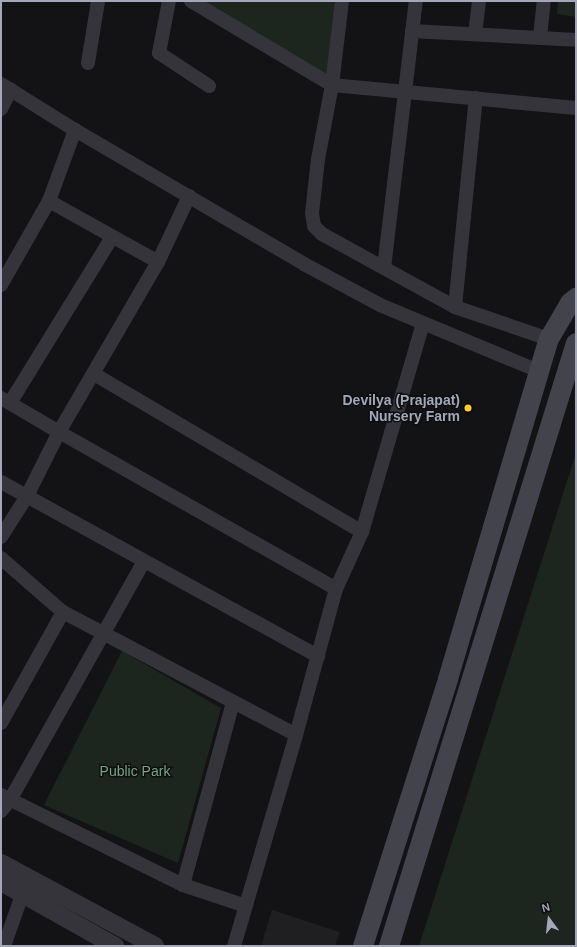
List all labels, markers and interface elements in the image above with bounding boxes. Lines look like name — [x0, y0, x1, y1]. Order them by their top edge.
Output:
place label: Devilya (Prajapat) Nursery Farm — [343, 392, 460, 424]
marker: Devilya (Prajapat) Nursery Farm — [463, 403, 473, 413]
park label: Public Park — [100, 763, 170, 779]
north arrow — [529, 899, 569, 939]
text: N — [540, 901, 551, 914]

